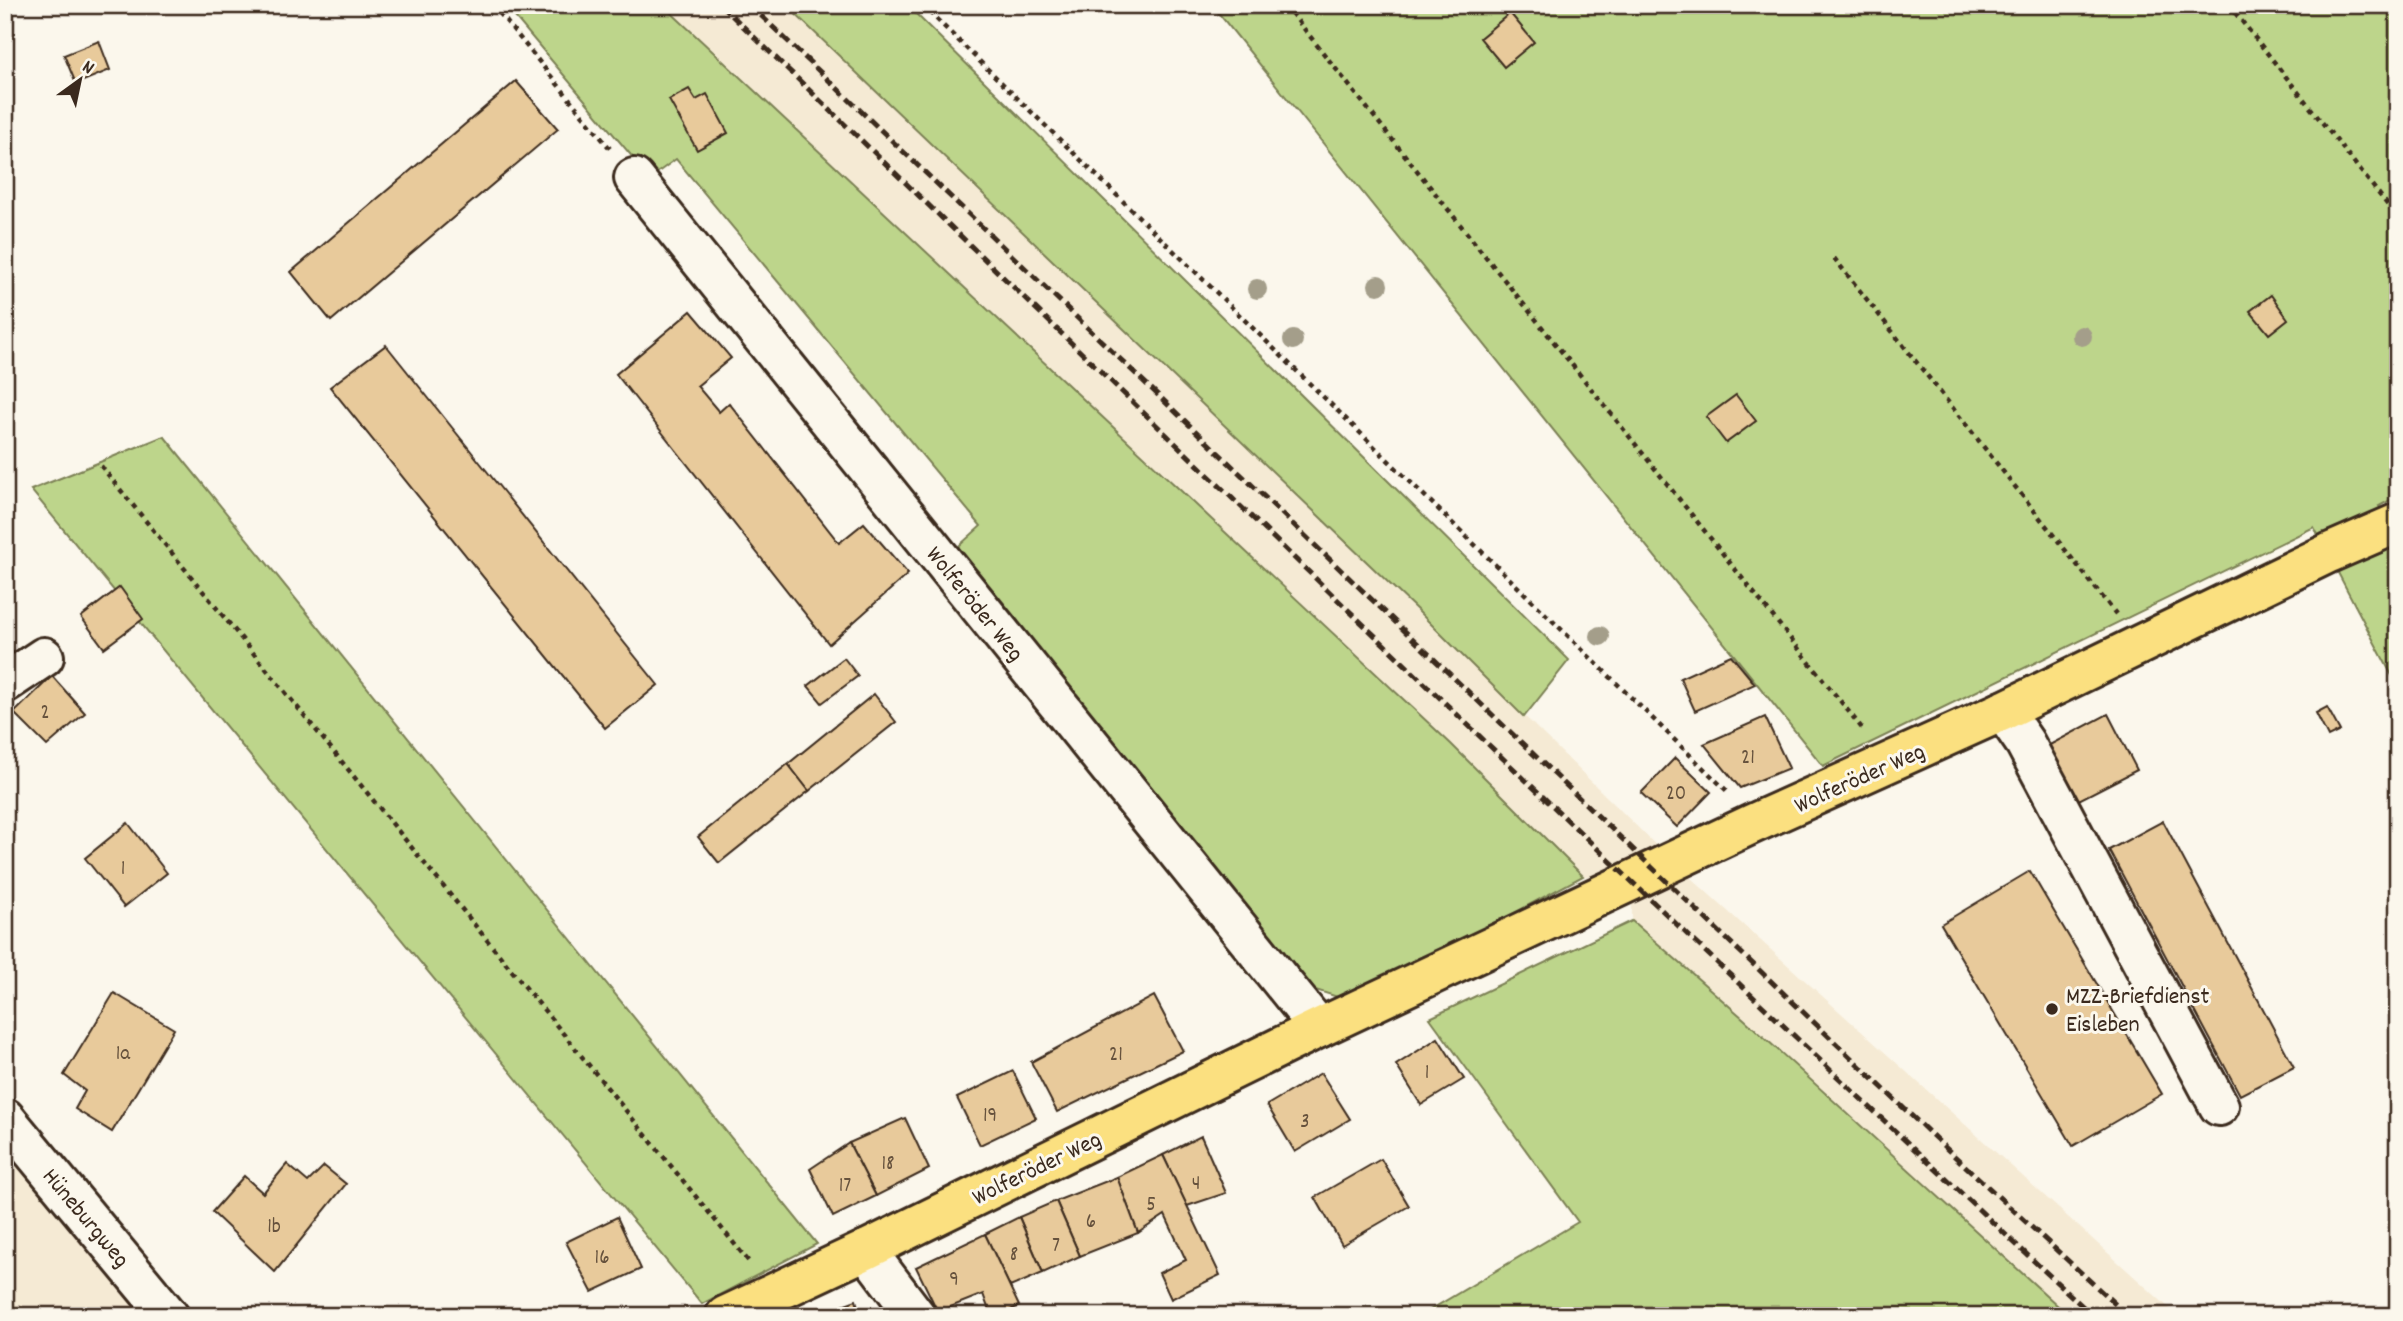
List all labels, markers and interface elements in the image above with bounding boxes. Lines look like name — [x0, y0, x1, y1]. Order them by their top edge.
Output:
north arrow — [46, 46, 116, 116]
text: N — [76, 55, 99, 83]
street label: Wolferöder Weg — [916, 540, 1031, 670]
house number: 2 — [40, 699, 50, 729]
street label: Wolferöder Weg — [1789, 736, 1931, 824]
house number: 21 — [1741, 744, 1755, 774]
house number: 20 — [1666, 780, 1686, 810]
house number: 1 — [121, 855, 125, 885]
place label: MZZ-Briefdienst Eisleben — [2066, 981, 2210, 1043]
marker: MZZ-Briefdienst Eisleben — [2044, 1001, 2060, 1017]
house number: 1a — [116, 1040, 131, 1070]
house number: 21 — [1109, 1041, 1123, 1071]
house number: 1 — [1425, 1059, 1429, 1089]
house number: 19 — [983, 1102, 997, 1132]
house number: 3 — [1300, 1108, 1310, 1138]
street label: Wolferöder Weg — [967, 1124, 1108, 1216]
house number: 18 — [881, 1150, 895, 1180]
street label: Hüneburgweg — [33, 1162, 137, 1276]
house number: 4 — [1192, 1170, 1200, 1200]
house number: 17 — [839, 1172, 851, 1202]
house number: 5 — [1146, 1191, 1156, 1221]
house number: 6 — [1086, 1208, 1096, 1238]
house number: 1b — [267, 1213, 281, 1243]
house number: 7 — [1052, 1232, 1060, 1262]
house number: 8 — [1010, 1241, 1018, 1271]
house number: 16 — [595, 1244, 609, 1274]
house number: 9 — [949, 1266, 959, 1296]

